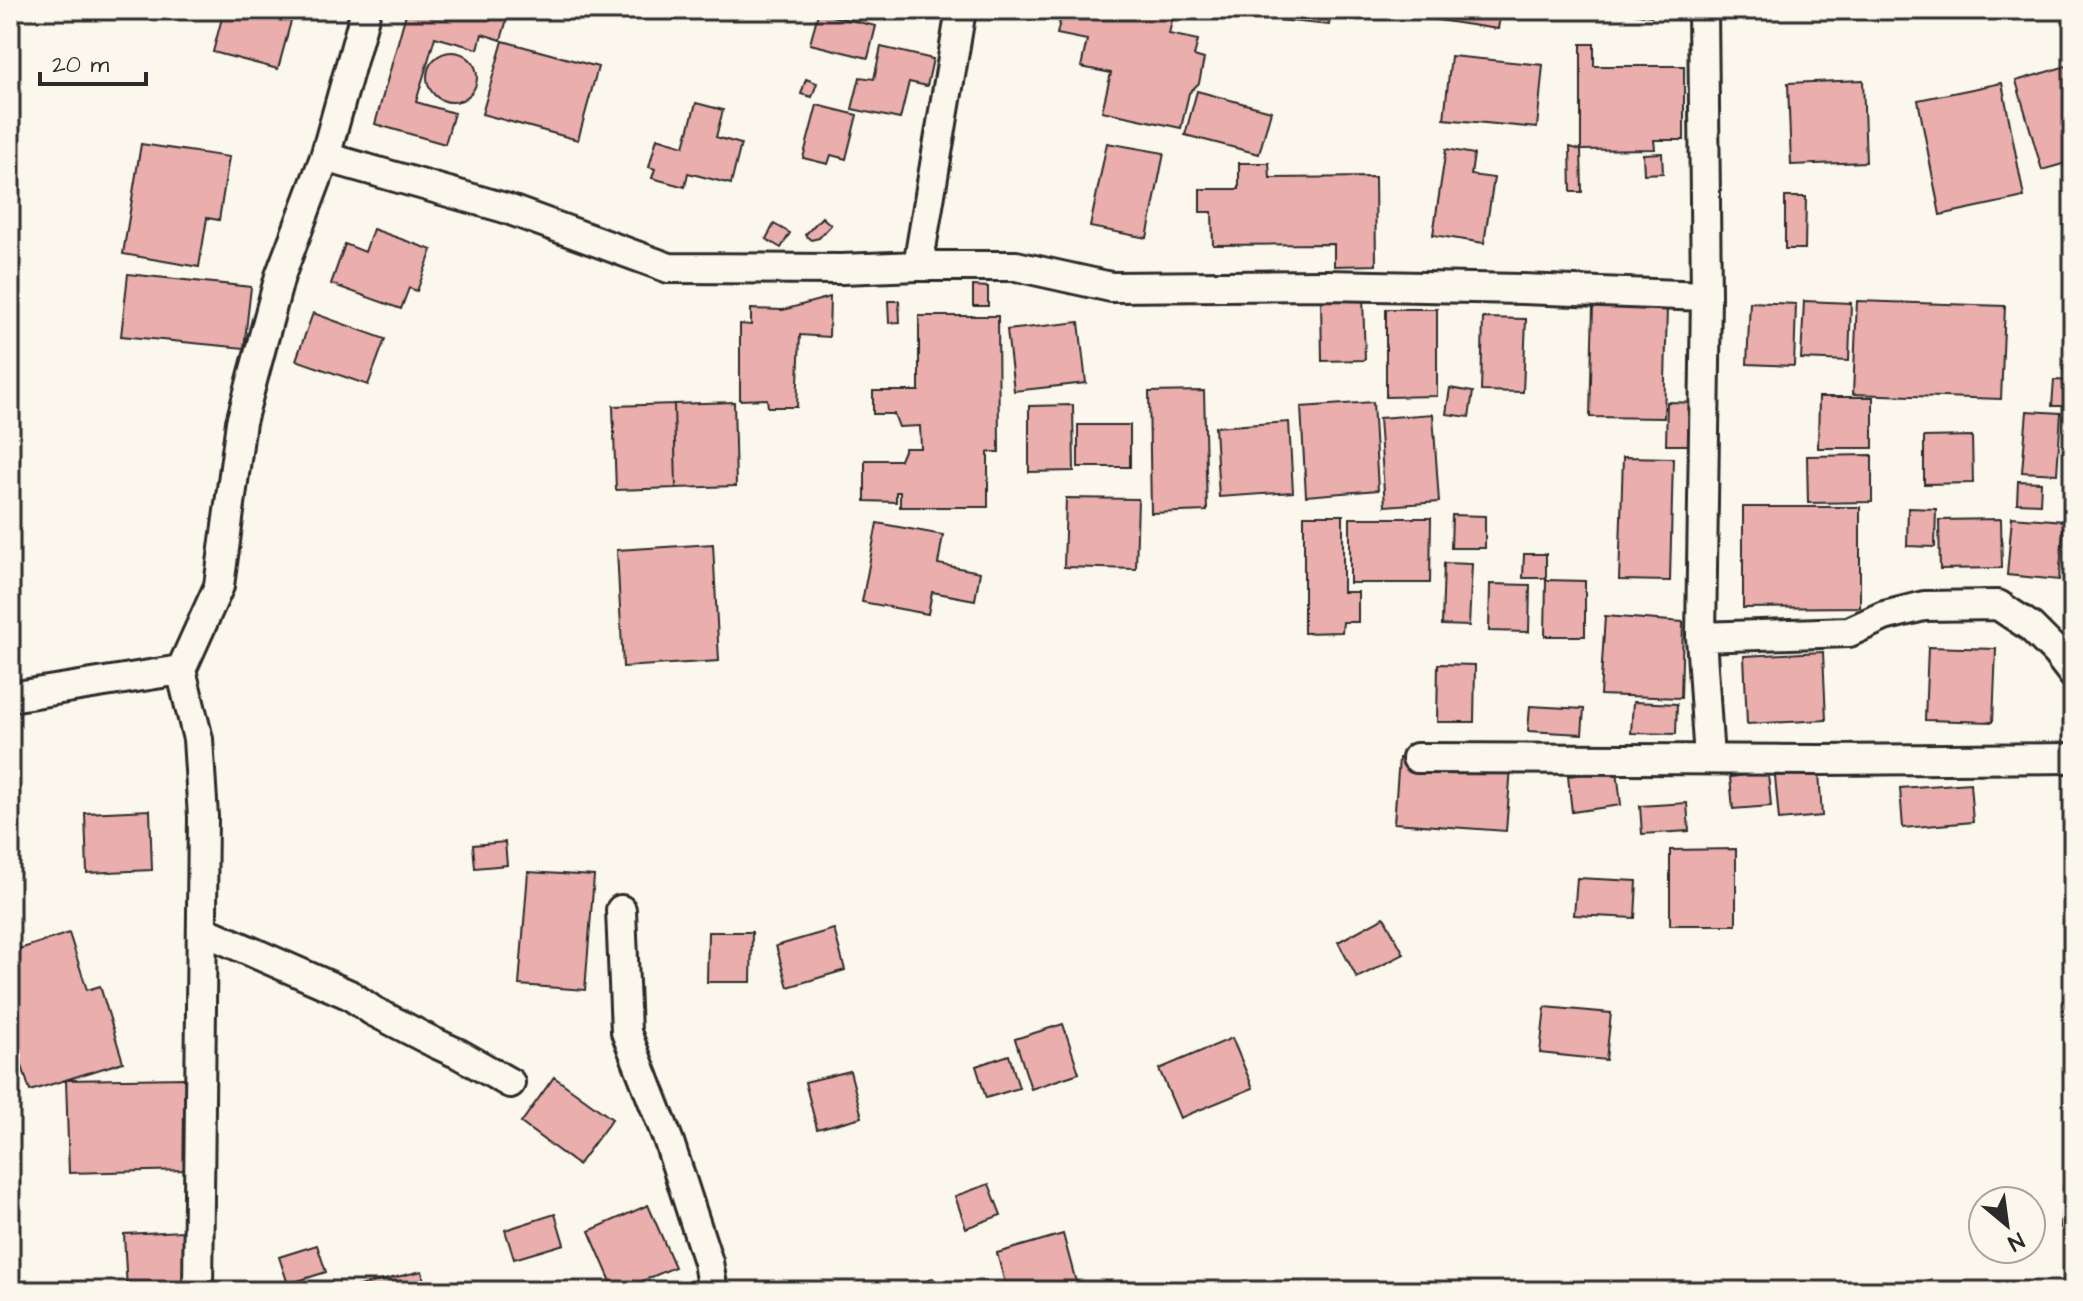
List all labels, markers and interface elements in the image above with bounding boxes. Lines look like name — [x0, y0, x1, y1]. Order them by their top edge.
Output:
scale bar — [40, 36, 146, 86]
text: 20 m — [52, 48, 109, 82]
north arrow — [1967, 1185, 2047, 1265]
text: N — [2002, 1224, 2030, 1258]

